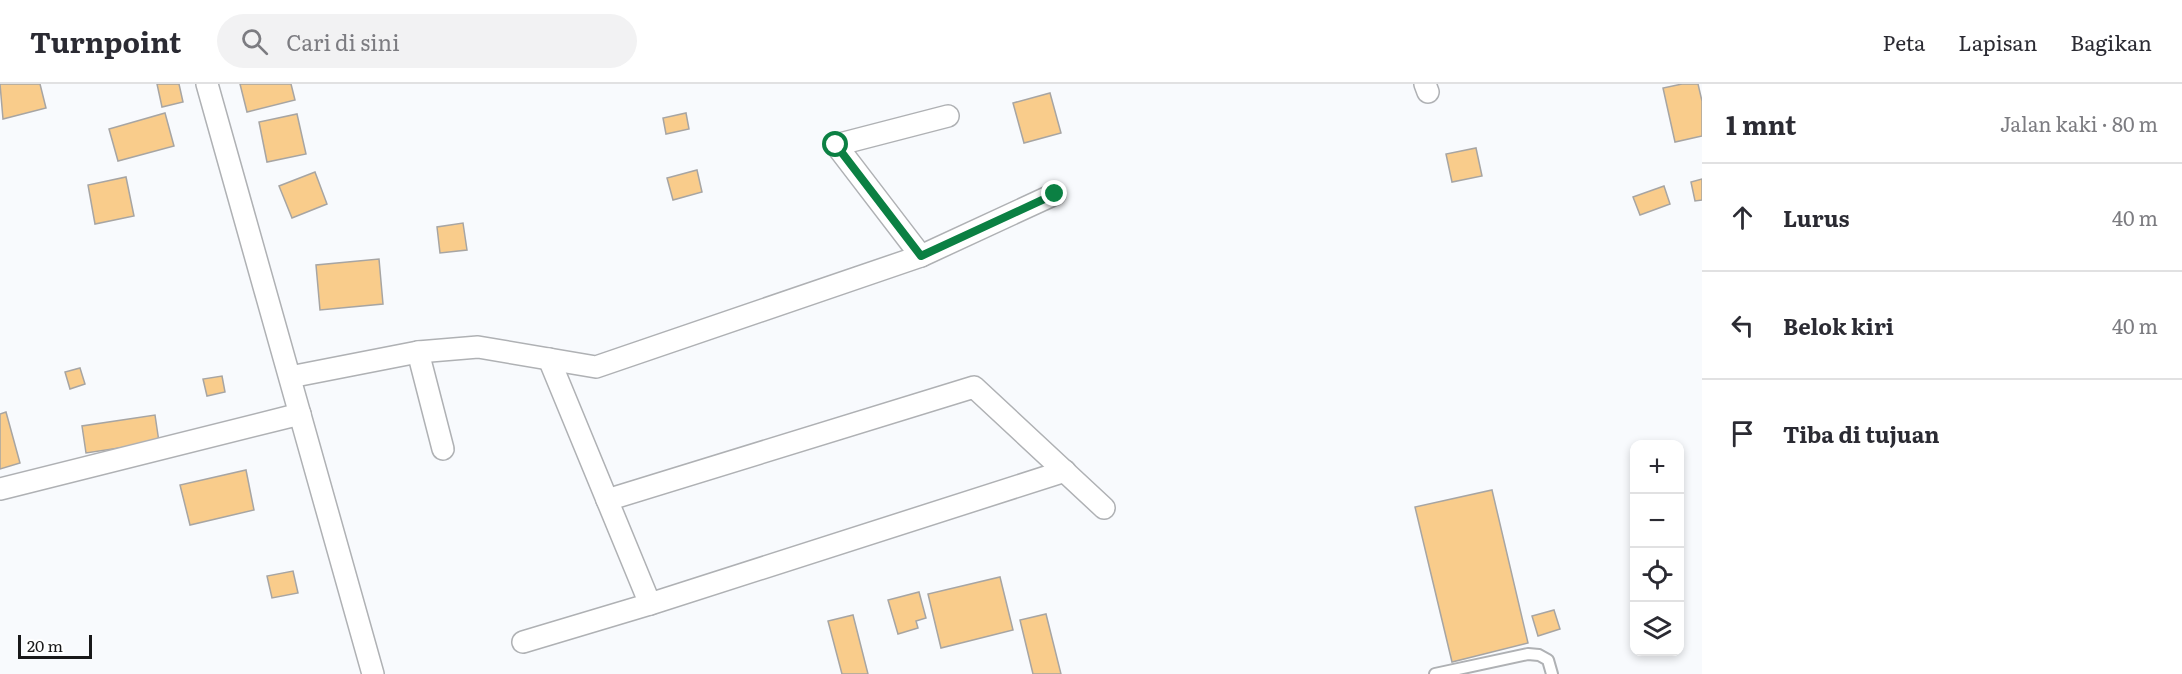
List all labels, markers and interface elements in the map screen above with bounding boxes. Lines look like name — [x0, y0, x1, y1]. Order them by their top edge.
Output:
search box — [217, 14, 637, 68]
text: Turnpoint — [30, 20, 181, 62]
icon: search — [238, 25, 271, 58]
text: Cari di sini — [286, 25, 399, 58]
text: Peta — [1883, 26, 1925, 57]
text: Lapisan — [1958, 26, 2037, 57]
text: Bagikan — [2070, 26, 2152, 57]
text: 1 mnt — [1726, 104, 1796, 143]
text: Jalan kaki · 80 m — [2000, 108, 2158, 138]
route start — [822, 131, 848, 157]
route end — [1041, 180, 1067, 206]
icon: ahead — [1726, 201, 1759, 234]
text: Lurus — [1783, 201, 1850, 234]
text: 40 m — [2112, 202, 2158, 232]
icon: left — [1726, 309, 1759, 342]
text: Belok kiri — [1783, 309, 1894, 342]
text: 40 m — [2112, 310, 2158, 340]
icon: arrive — [1726, 417, 1759, 450]
text: Tiba di tujuan — [1783, 417, 1939, 450]
map controls — [1630, 440, 1684, 656]
button: + — [1630, 440, 1684, 494]
button: − — [1630, 494, 1684, 548]
button: locate — [1630, 548, 1684, 602]
button: layers — [1630, 602, 1684, 656]
scale bar — [18, 632, 92, 660]
text: 20 m — [27, 633, 63, 657]

